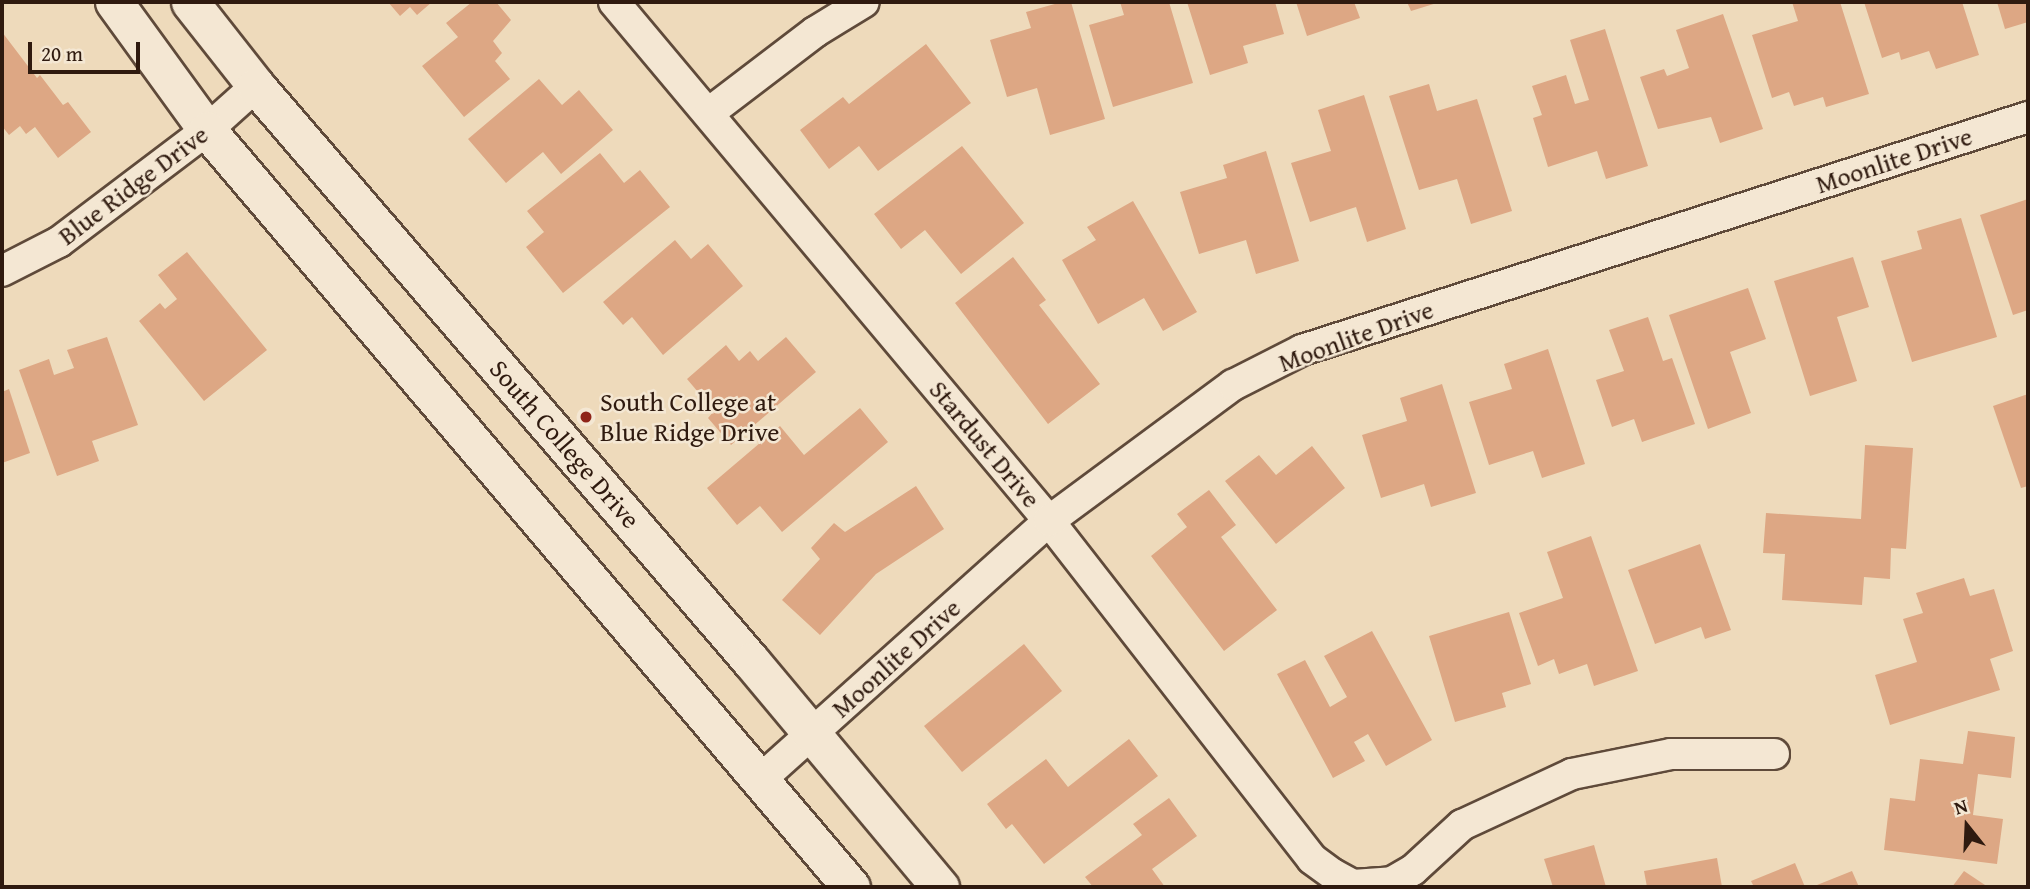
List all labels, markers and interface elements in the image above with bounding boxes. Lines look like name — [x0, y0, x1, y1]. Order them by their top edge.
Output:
scale bar — [32, 28, 144, 72]
text: 20 m — [41, 38, 83, 69]
street label: Blue Ridge Drive — [52, 119, 214, 251]
street label: Moonlite Drive — [1812, 120, 1976, 200]
street label: Moonlite Drive — [1274, 294, 1438, 378]
street label: South College Drive — [483, 353, 647, 535]
street label: Stardust Drive — [923, 374, 1047, 514]
place label: South College at Blue Ridge Drive — [600, 386, 779, 448]
marker: South College at Blue Ridge Drive — [578, 409, 594, 425]
street label: Moonlite Drive — [825, 592, 967, 724]
north arrow — [1932, 791, 2002, 861]
text: N — [1950, 791, 1971, 821]

